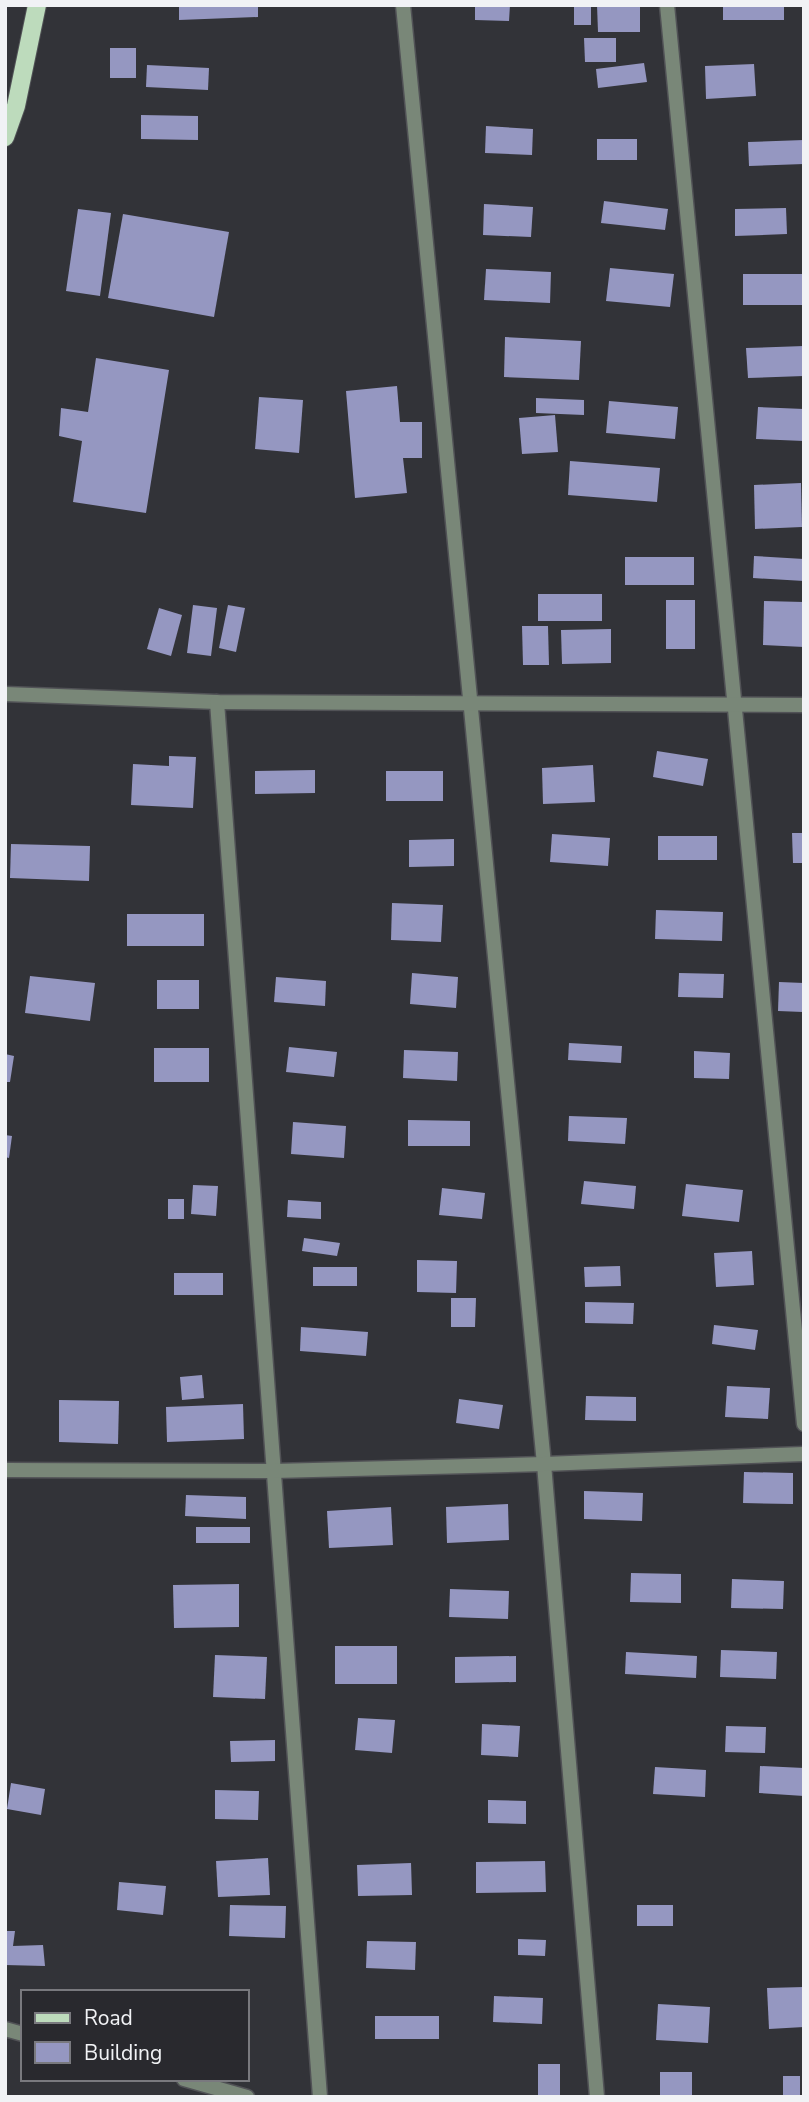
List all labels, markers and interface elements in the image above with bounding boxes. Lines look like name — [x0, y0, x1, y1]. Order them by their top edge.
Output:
legend — [21, 1990, 248, 2081]
text: Road — [84, 2004, 133, 2032]
text: Building — [84, 2039, 162, 2067]

